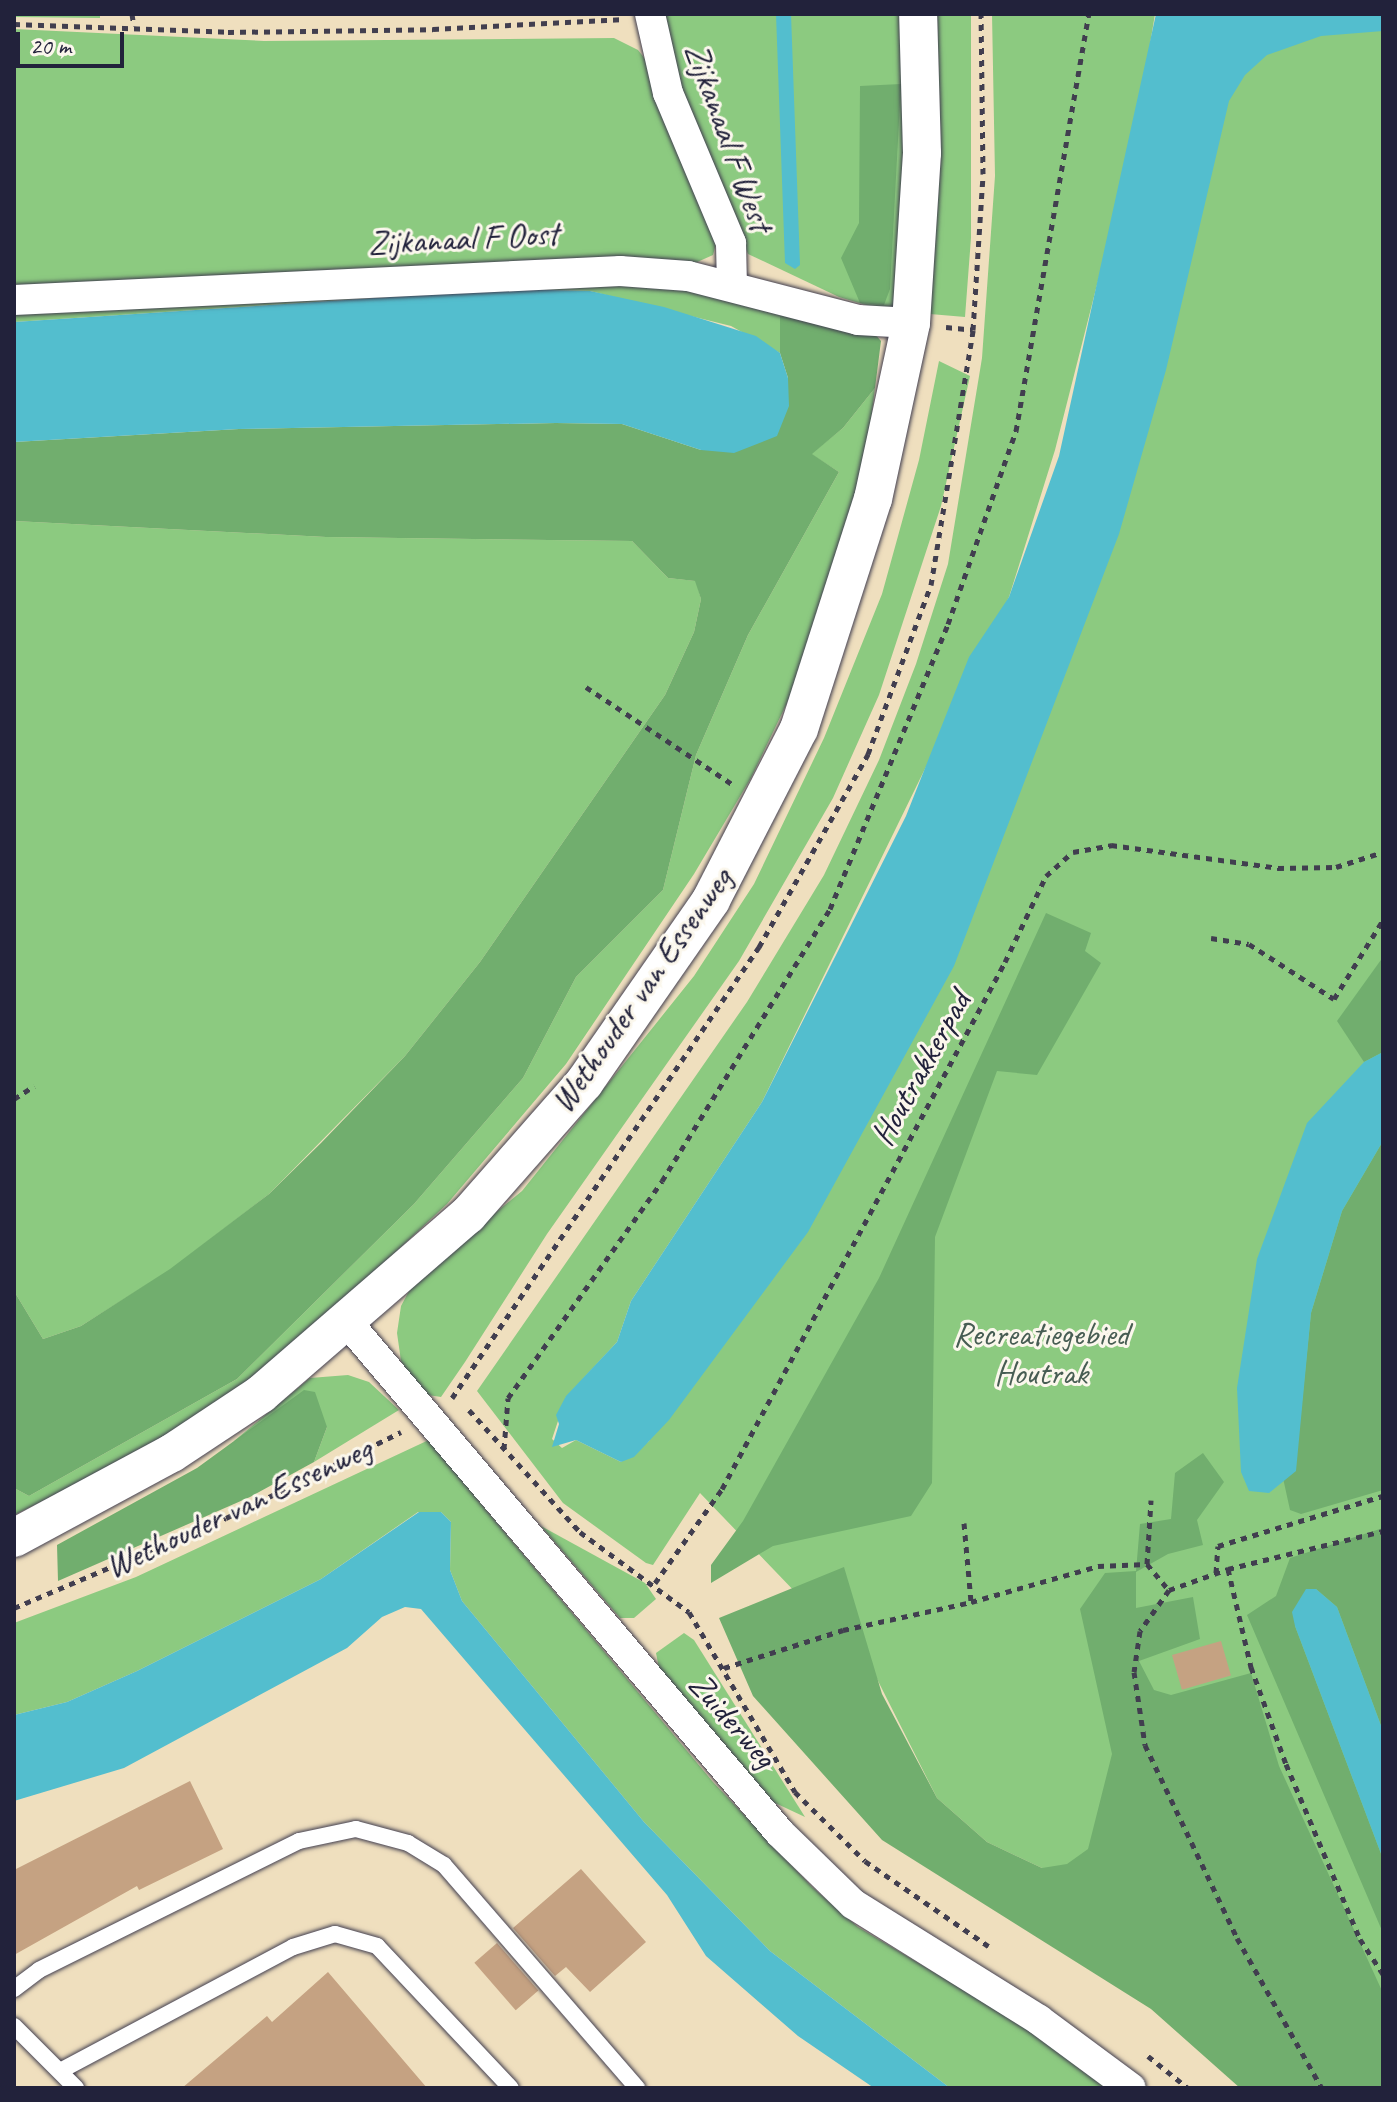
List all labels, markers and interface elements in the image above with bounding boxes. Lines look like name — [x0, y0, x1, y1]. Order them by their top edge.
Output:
scale bar — [20, 16, 128, 66]
text: 20 m — [30, 31, 71, 61]
street label: Zijkanaal F West — [676, 37, 782, 237]
street label: Zijkanaal F Oost — [367, 213, 559, 263]
street label: Wethouder van Essenweg — [541, 860, 741, 1120]
street label: Houtrakkerpad — [861, 984, 979, 1152]
park label: Recreatiegebied Houtrak — [953, 1313, 1129, 1392]
street label: Wethouder van Essenweg — [98, 1427, 378, 1587]
street label: Zuiderweg — [681, 1664, 785, 1776]

